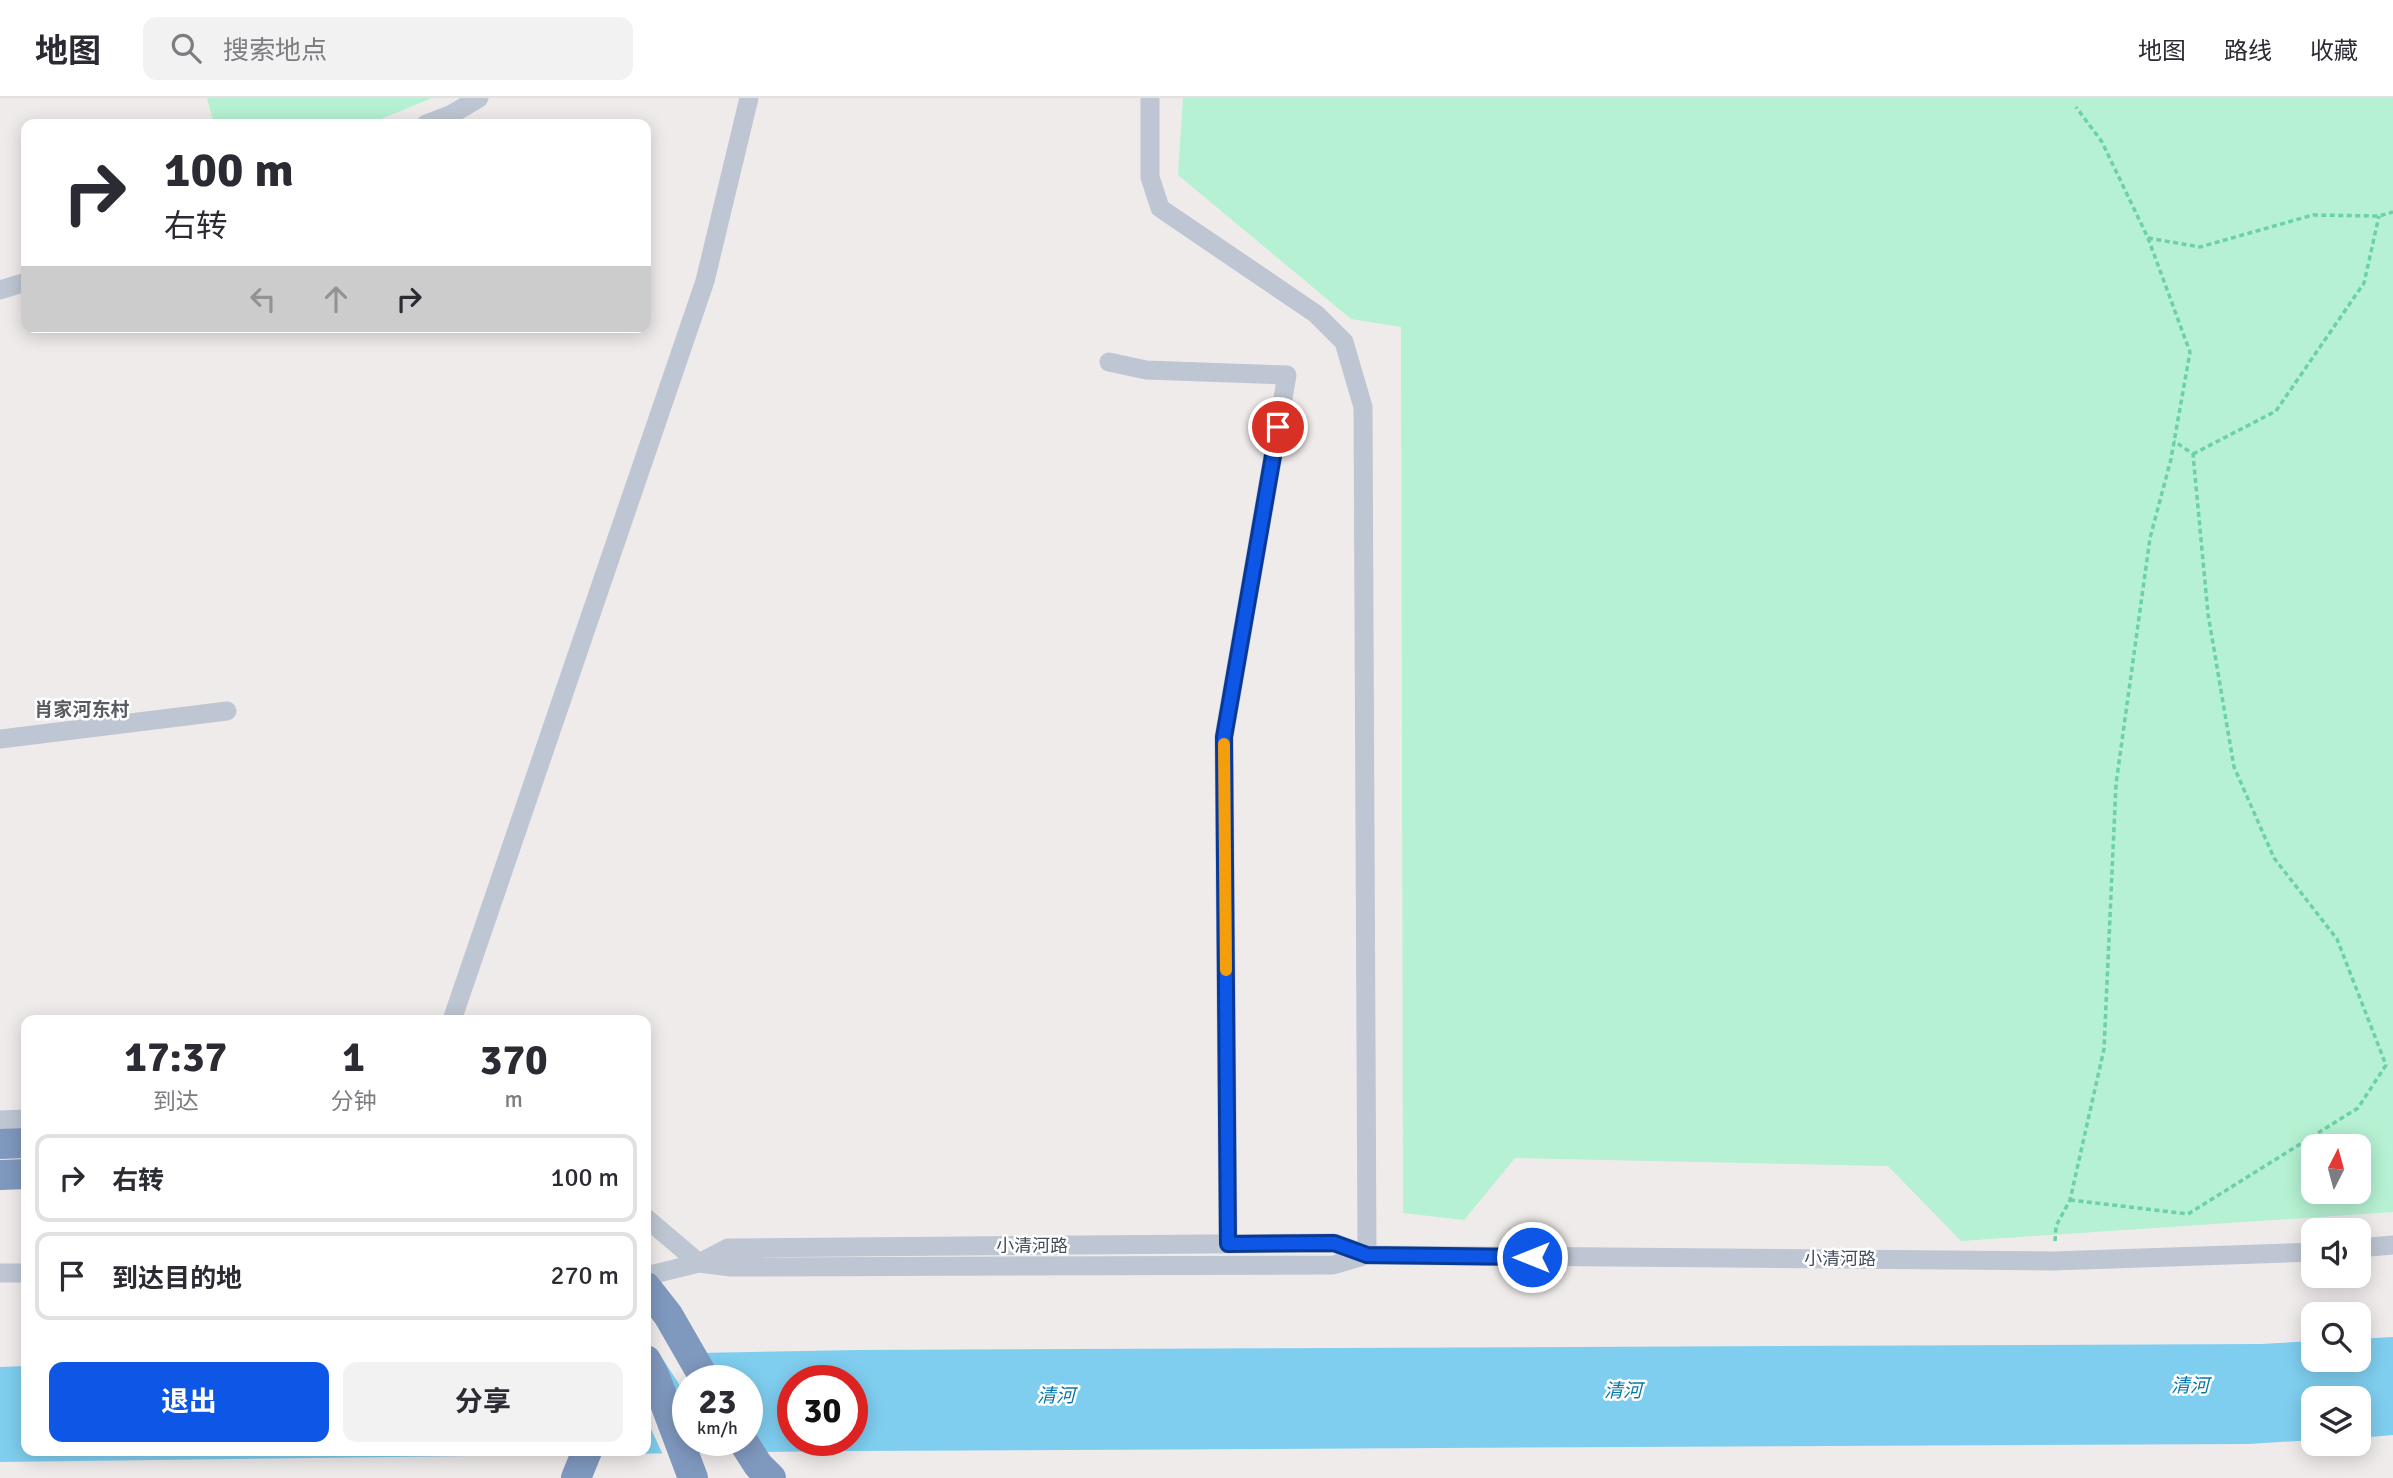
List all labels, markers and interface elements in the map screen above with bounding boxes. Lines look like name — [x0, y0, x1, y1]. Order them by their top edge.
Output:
search box — [143, 17, 633, 80]
icon: search — [167, 29, 205, 67]
text: 地图 — [35, 31, 101, 72]
text: 搜索地点 — [223, 35, 327, 67]
text: 地图 — [2138, 36, 2186, 66]
text: 路线 — [2224, 36, 2272, 66]
text: 收藏 — [2310, 36, 2358, 66]
text: 100 m — [164, 140, 294, 200]
icon: right — [49, 147, 140, 238]
text: 右转 — [164, 207, 228, 246]
icon: left — [244, 280, 282, 318]
icon: ahead — [317, 280, 355, 318]
icon: right — [390, 280, 428, 318]
pin — [1248, 397, 1308, 457]
icon: arrive — [1259, 408, 1297, 446]
district label: 肖家河东村 — [34, 698, 130, 722]
text: 17:37 — [124, 1032, 227, 1083]
text: 1 — [342, 1032, 365, 1083]
text: 370 — [480, 1035, 548, 1086]
text: m — [505, 1085, 523, 1114]
text: 到达 — [153, 1087, 199, 1116]
text: 分钟 — [331, 1087, 377, 1116]
north arrow — [2301, 1134, 2371, 1204]
map controls — [2301, 1134, 2371, 1456]
icon: right — [53, 1159, 91, 1197]
text: 100 m — [550, 1162, 619, 1194]
text: 右转 — [112, 1165, 164, 1197]
button: sound — [2301, 1218, 2371, 1288]
position arrow — [1495, 1220, 1569, 1294]
street label: 小清河路 — [996, 1235, 1068, 1257]
street label: 小清河路 — [1804, 1248, 1876, 1270]
icon: arrive — [53, 1257, 91, 1295]
text: 270 m — [550, 1260, 619, 1292]
text: 到达目的地 — [112, 1263, 242, 1295]
button: search — [2301, 1302, 2371, 1372]
button: 退出 — [49, 1362, 329, 1442]
button: 分享 — [343, 1362, 623, 1442]
speed limit sign: 30 — [777, 1365, 868, 1456]
water label: 清河 — [2171, 1374, 2213, 1398]
water label: 清河 — [1604, 1379, 1646, 1403]
text: 23 — [699, 1380, 736, 1423]
water label: 清河 — [1037, 1384, 1079, 1408]
button: layers — [2301, 1386, 2371, 1456]
text: km/h — [697, 1417, 738, 1439]

